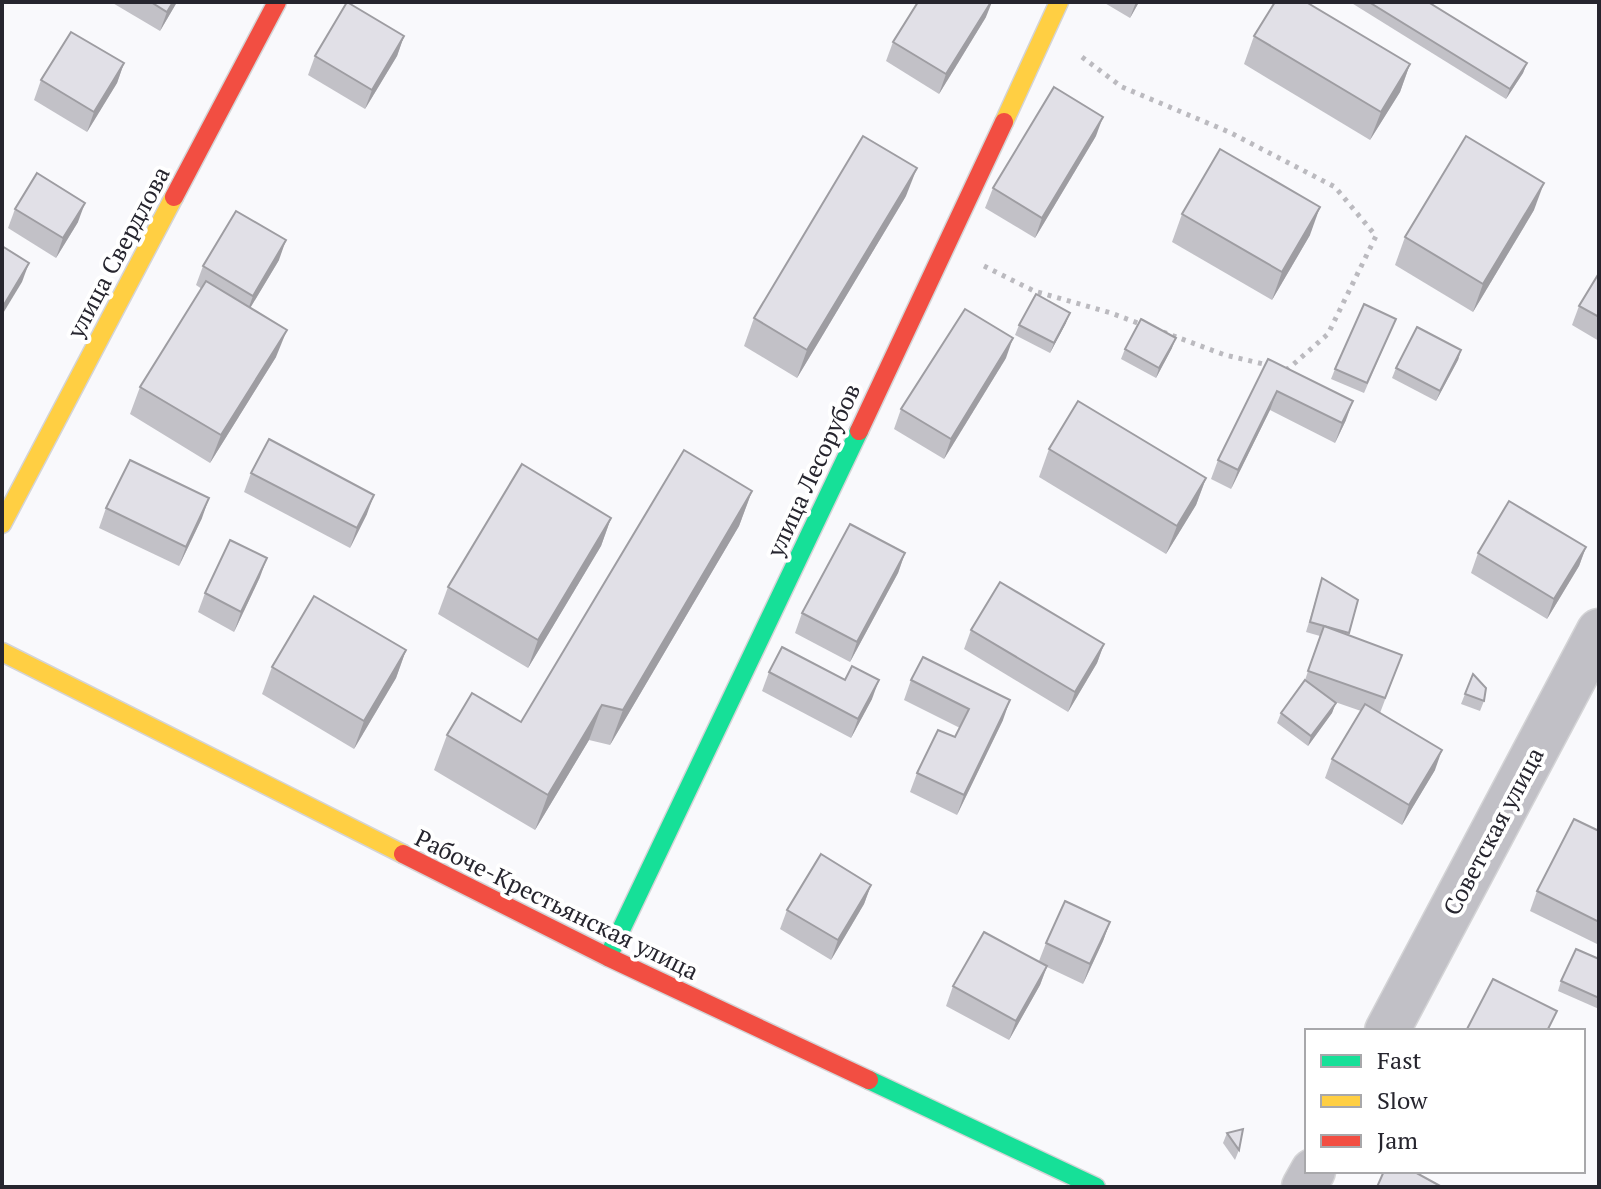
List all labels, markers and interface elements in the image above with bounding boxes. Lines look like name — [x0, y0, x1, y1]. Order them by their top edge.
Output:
street label: улица Свердлова — [59, 161, 177, 344]
street label: улица Лесорубов — [758, 378, 867, 563]
street label: Советская улица — [1435, 741, 1551, 921]
street label: Рабоче-Крестьянская улица — [410, 821, 704, 987]
legend — [1305, 1029, 1585, 1173]
text: Fast — [1377, 1044, 1422, 1076]
text: Slow — [1377, 1084, 1428, 1116]
text: Jam — [1377, 1124, 1418, 1156]

